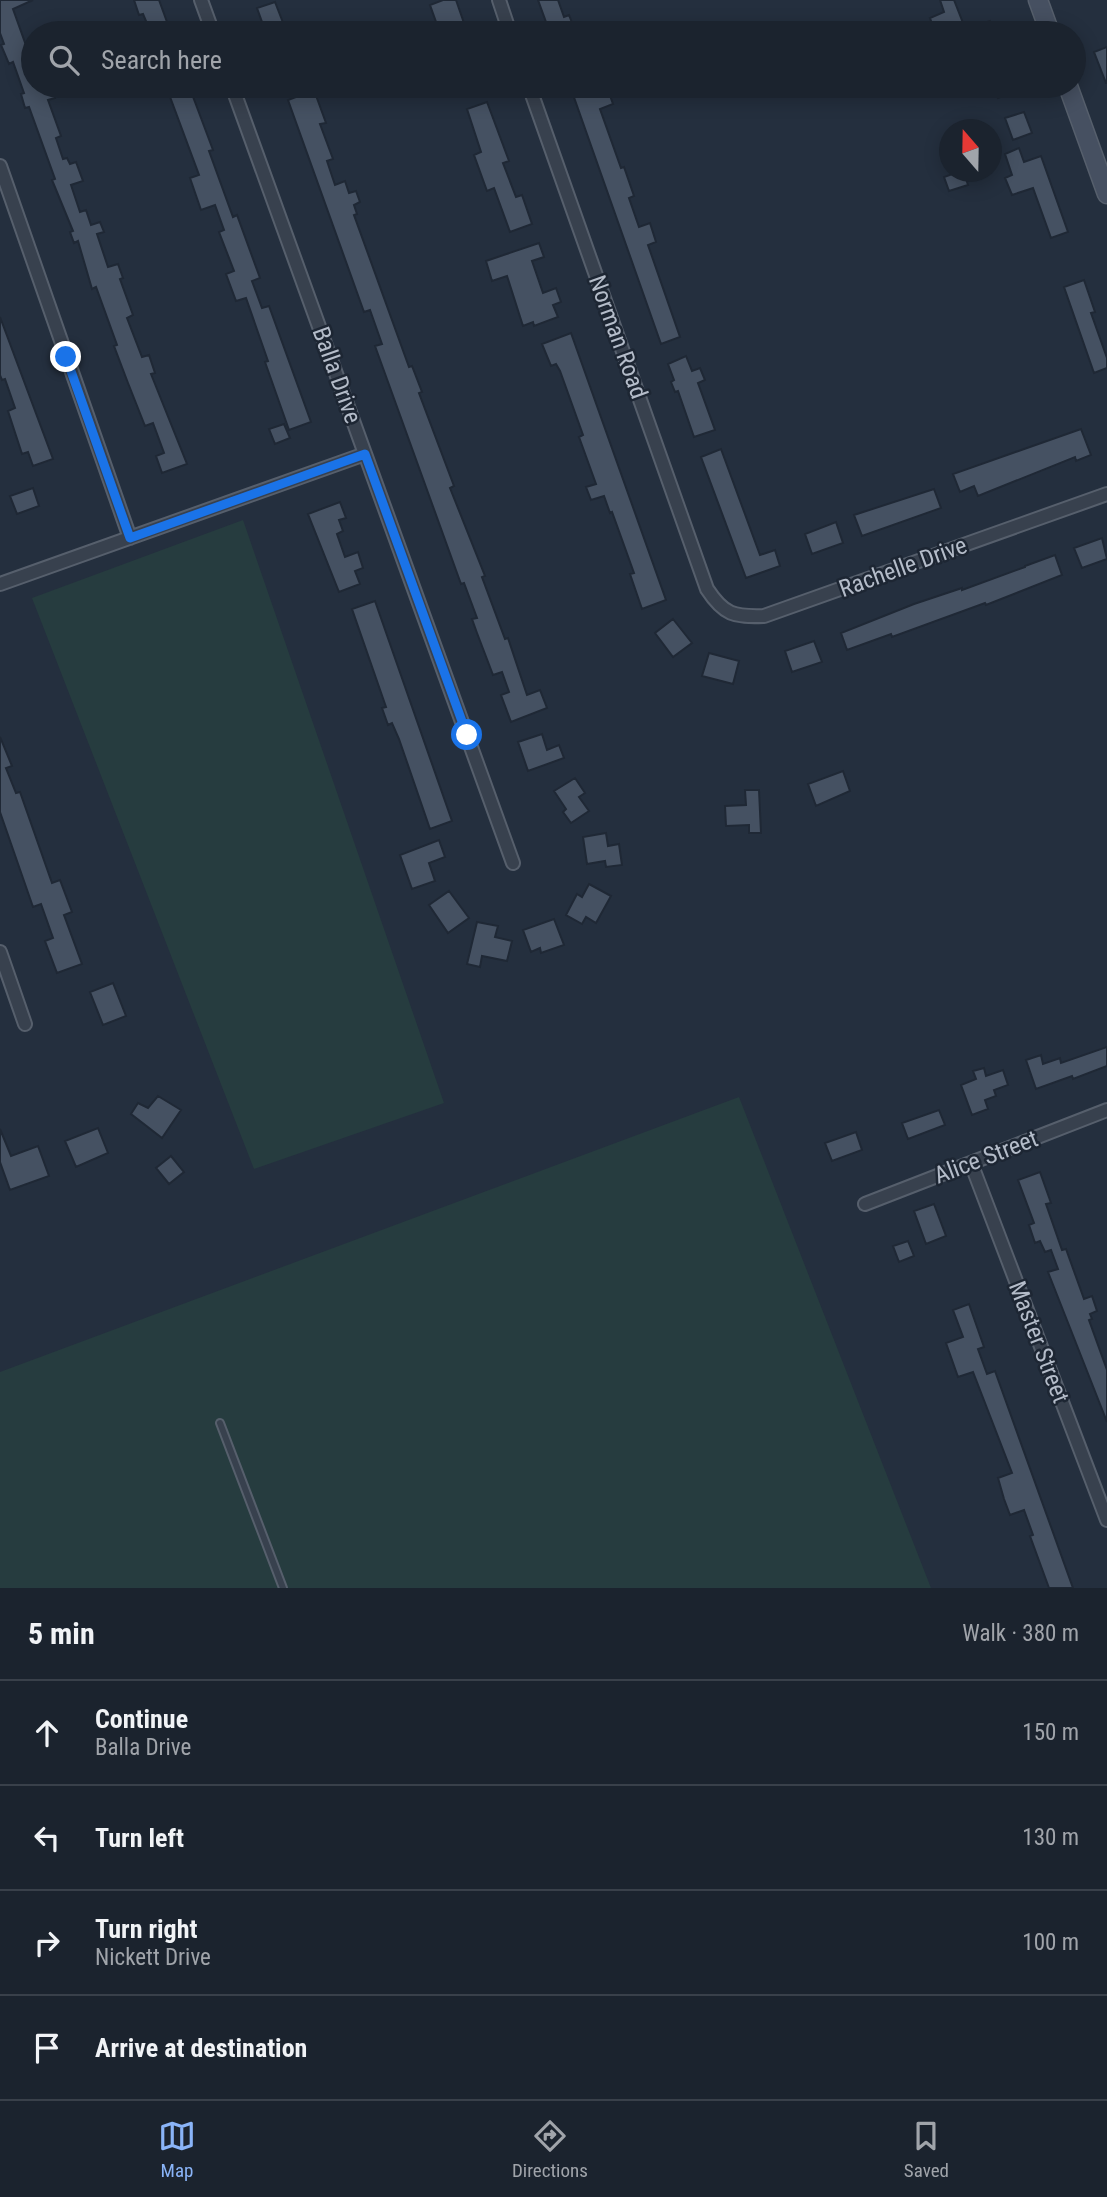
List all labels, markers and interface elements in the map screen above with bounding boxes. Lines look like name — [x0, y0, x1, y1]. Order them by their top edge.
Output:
search box — [21, 21, 1086, 98]
icon: search — [45, 41, 83, 79]
text: Search here — [101, 45, 222, 75]
north arrow — [939, 119, 1002, 182]
street label: Norman Road — [583, 272, 653, 402]
street label: Balla Drive — [307, 323, 367, 427]
route end — [50, 341, 81, 372]
street label: Rachelle Drive — [835, 531, 971, 603]
route start — [451, 719, 482, 750]
street label: Alice Street — [930, 1124, 1042, 1190]
street label: Master Street — [1003, 1277, 1075, 1407]
text: 5 min — [28, 1616, 95, 1651]
text: Walk · 380 m — [962, 1620, 1079, 1647]
text: Continue — [95, 1704, 188, 1734]
icon: ahead — [28, 1714, 66, 1752]
text: 150 m — [1022, 1719, 1079, 1746]
text: Balla Drive — [95, 1734, 191, 1761]
icon: left — [28, 1819, 66, 1857]
text: Turn left — [95, 1823, 184, 1853]
text: 130 m — [1022, 1824, 1079, 1851]
text: Turn right — [95, 1914, 197, 1944]
icon: right — [28, 1924, 66, 1962]
text: 100 m — [1022, 1929, 1079, 1956]
text: Nickett Drive — [95, 1944, 211, 1971]
icon: arrive — [28, 2029, 66, 2067]
text: Arrive at destination — [95, 2033, 307, 2063]
tab: Map — [158, 2117, 196, 2182]
tab: Directions — [512, 2117, 588, 2182]
tab: Saved — [904, 2117, 949, 2182]

